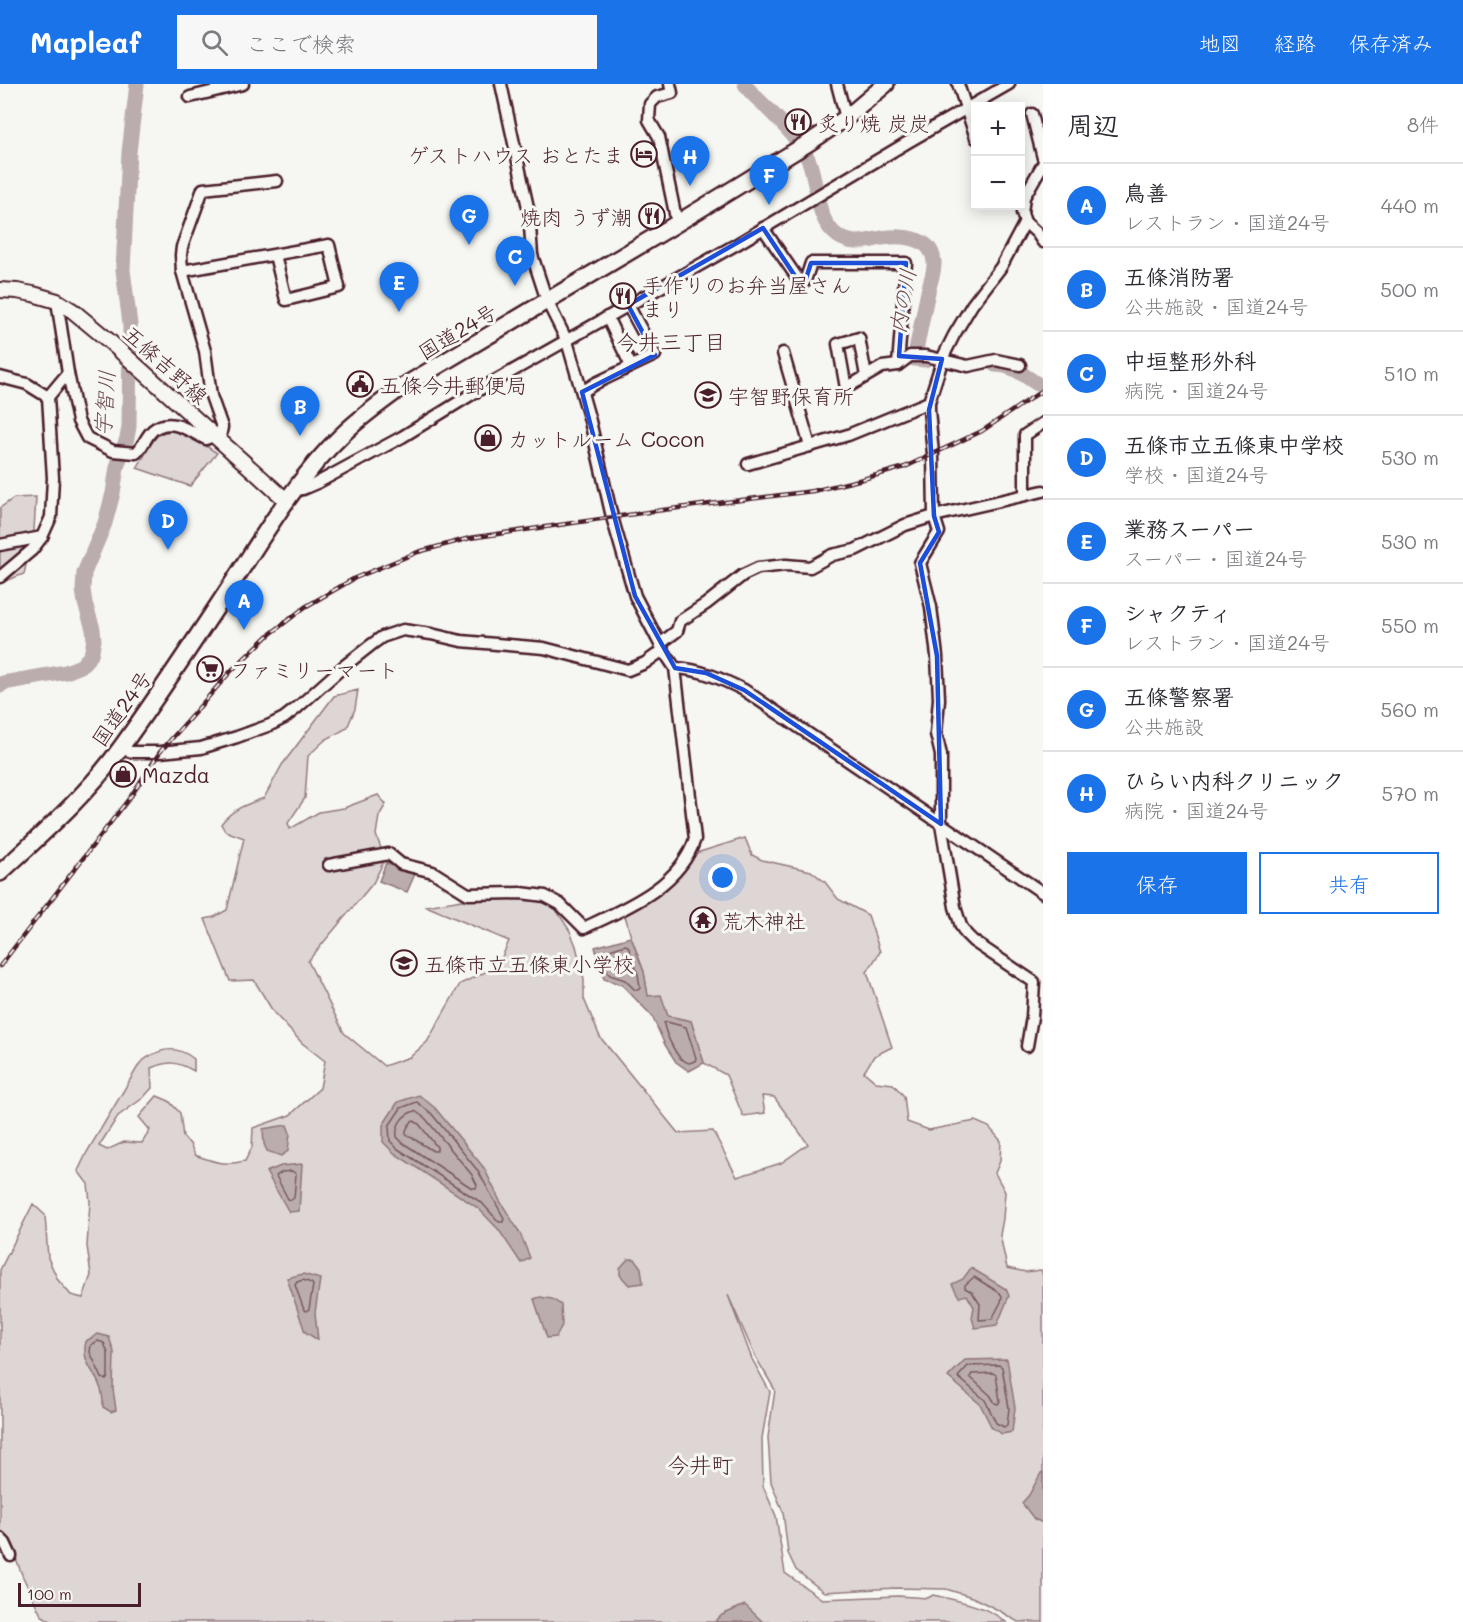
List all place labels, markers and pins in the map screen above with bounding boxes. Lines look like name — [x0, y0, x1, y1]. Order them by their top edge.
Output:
restaurant icon: 炙り焼 炭炭 — [783, 107, 813, 137]
place label: 炙り焼 炭炭 — [818, 109, 930, 136]
pin: H — [670, 136, 710, 186]
hotel icon: ゲストハウス おとたま — [629, 139, 659, 169]
place label: ゲストハウス おとたま — [408, 141, 624, 168]
pin: F — [750, 156, 788, 205]
pin: G — [450, 196, 488, 245]
restaurant icon: 焼肉 うず潮 — [637, 201, 667, 231]
place label: 焼肉 うず潮 — [520, 203, 632, 230]
pin: C — [496, 236, 534, 286]
pin: E — [380, 262, 418, 312]
place label: 手作りのお弁当屋さん まり — [642, 271, 852, 322]
restaurant icon: 手作りのお弁当屋さん まり — [608, 281, 638, 311]
public building icon: 五條今井郵便局 — [345, 369, 375, 399]
place label: 五條今井郵便局 — [380, 371, 527, 398]
school or university icon: 宇智野保育所 — [693, 380, 723, 410]
place label: 宇智野保育所 — [728, 382, 854, 409]
pin: B — [280, 386, 320, 436]
shop icon: カットルーム Cocon — [473, 423, 503, 453]
place label: カットルーム Cocon — [508, 425, 705, 452]
pin: D — [148, 500, 188, 550]
pin: A — [224, 580, 264, 630]
supermarket icon: ファミリーマート — [195, 654, 225, 684]
place label: ファミリーマート — [230, 656, 398, 683]
shop icon: Mazda — [108, 759, 138, 789]
place label: Mazda — [142, 761, 210, 788]
temple icon: 荒木神社 — [688, 905, 718, 935]
place label: 荒木神社 — [722, 907, 806, 934]
school or university icon: 五條市立五條東小学校 — [389, 948, 419, 978]
place label: 五條市立五條東小学校 — [424, 950, 634, 977]

